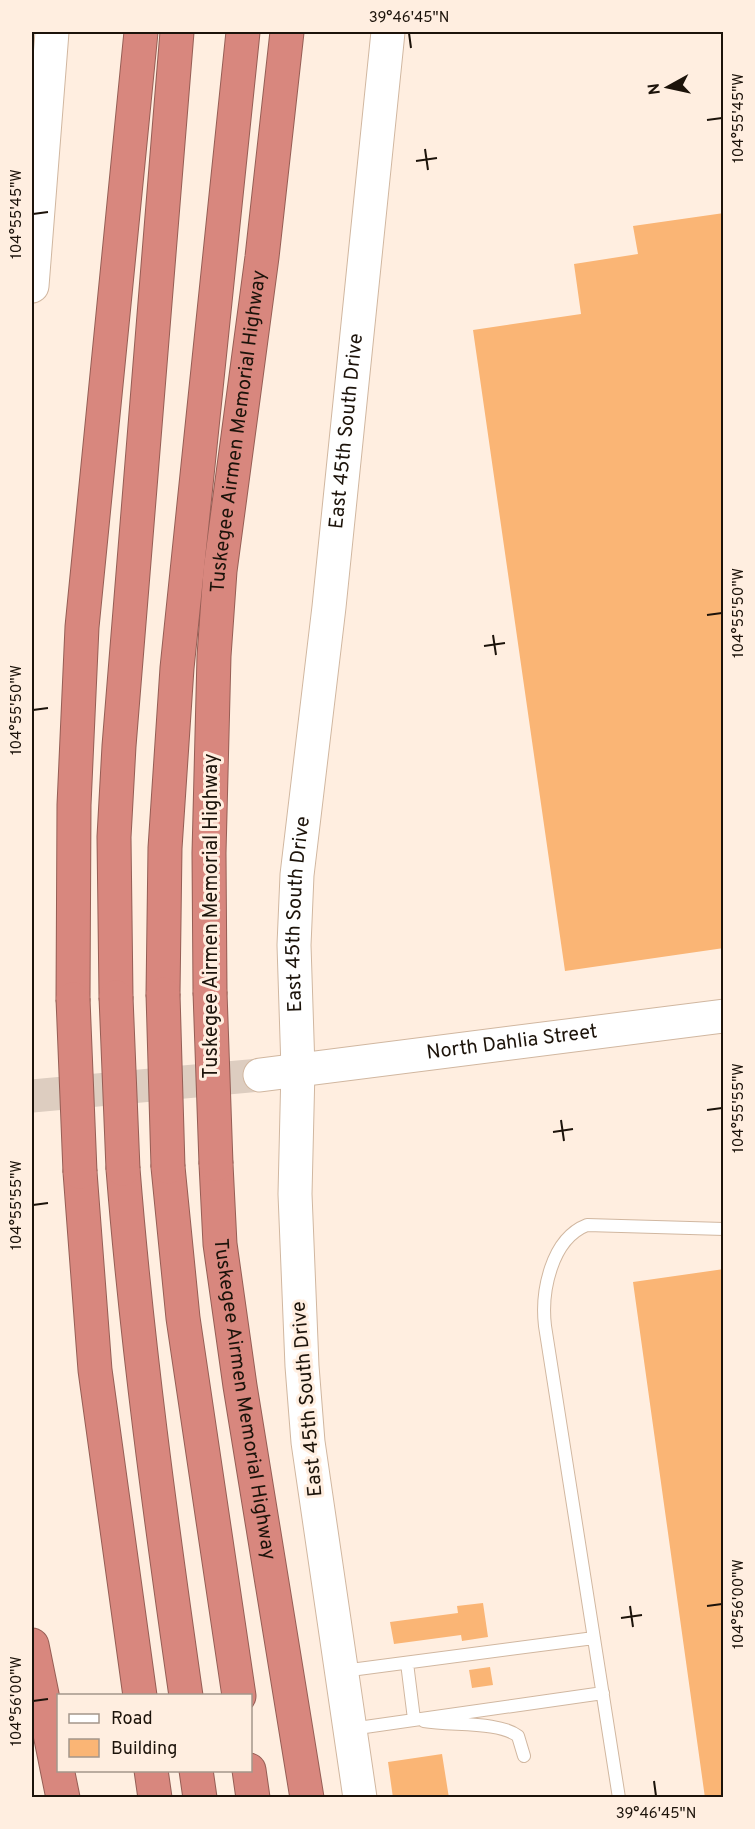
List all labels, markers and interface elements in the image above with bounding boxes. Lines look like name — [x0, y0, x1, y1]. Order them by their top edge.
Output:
text: 39°46'45"N — [369, 9, 449, 28]
north arrow — [638, 57, 698, 117]
text: 104°55'45"W — [730, 73, 749, 163]
text: N — [644, 82, 666, 96]
text: 104°55'45"W — [8, 169, 27, 259]
street label: Tuskegee Airmen Memorial Highway — [205, 268, 273, 594]
street label: East 45th South Drive — [324, 332, 370, 530]
text: 104°55'50"W — [730, 568, 749, 658]
text: 104°55'50"W — [8, 665, 27, 755]
street label: Tuskegee Airmen Memorial Highway — [199, 753, 225, 1079]
street label: East 45th South Drive — [281, 815, 317, 1013]
street label: North Dahlia Street — [425, 1019, 599, 1067]
text: 104°55'55"W — [730, 1063, 749, 1153]
text: 104°55'55"W — [8, 1160, 27, 1250]
street label: Tuskegee Airmen Memorial Highway — [207, 1238, 281, 1562]
street label: East 45th South Drive — [286, 1300, 330, 1498]
text: 104°56'00"W — [730, 1559, 749, 1649]
text: 104°56'00"W — [8, 1656, 27, 1746]
legend — [57, 1694, 252, 1772]
text: Road — [111, 1708, 153, 1731]
text: Building — [111, 1738, 177, 1761]
text: 39°46'45"N — [616, 1805, 696, 1824]

